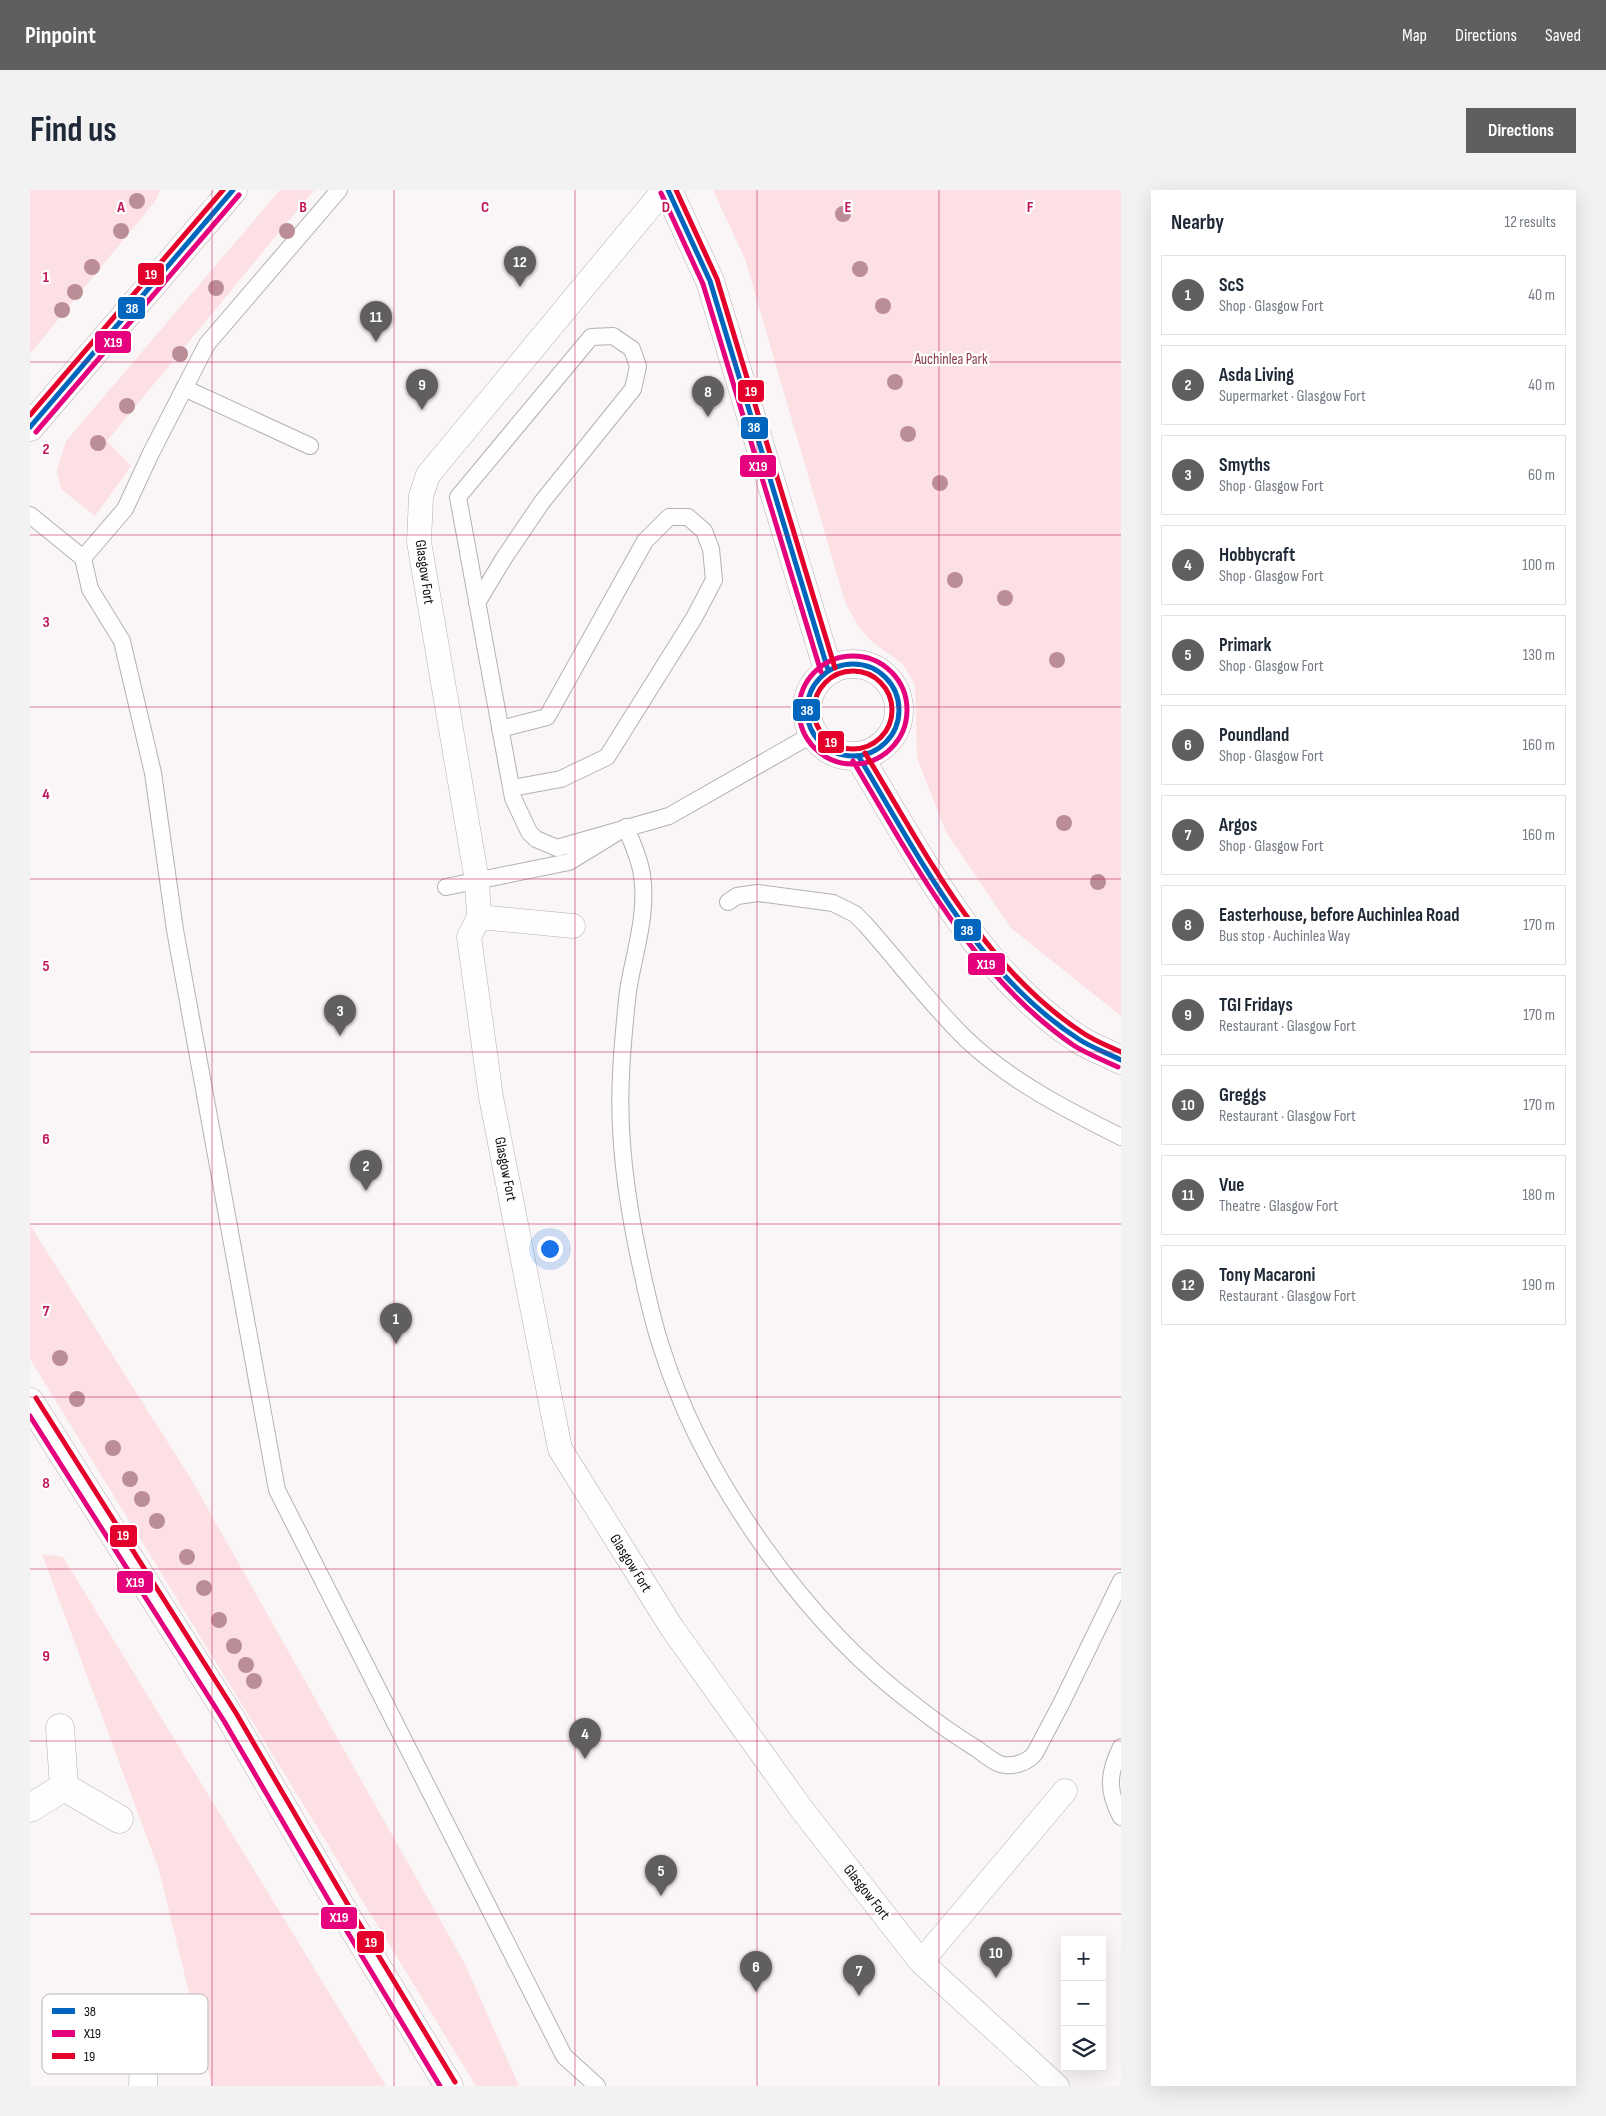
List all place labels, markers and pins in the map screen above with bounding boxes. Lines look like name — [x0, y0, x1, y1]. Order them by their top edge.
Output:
pin: 12 — [504, 246, 536, 287]
pin: 11 — [360, 301, 392, 342]
pin: 9 — [406, 369, 438, 410]
pin: 8 — [692, 376, 724, 417]
pin: 3 — [324, 995, 356, 1036]
pin: 2 — [350, 1150, 382, 1191]
pin: 1 — [380, 1303, 412, 1344]
pin: 4 — [569, 1718, 601, 1759]
pin: 5 — [645, 1855, 677, 1896]
pin: 10 — [980, 1937, 1012, 1978]
pin: 6 — [740, 1951, 772, 1992]
pin: 7 — [843, 1955, 875, 1996]

